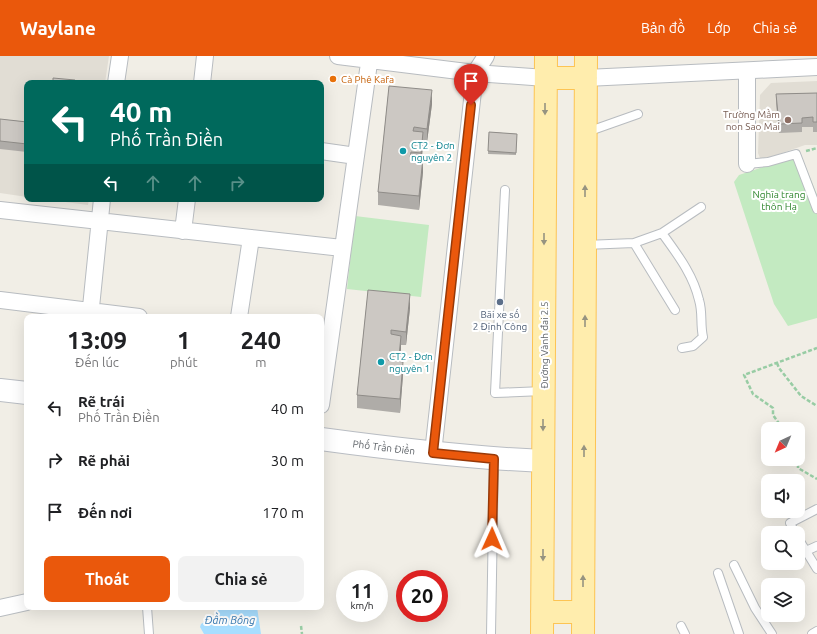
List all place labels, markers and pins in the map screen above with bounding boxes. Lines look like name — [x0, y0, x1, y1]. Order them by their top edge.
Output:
pin — [454, 64, 488, 105]
marker: Cà Phê Kafa — [328, 74, 338, 84]
place label: Cà Phê Kafa — [341, 74, 394, 85]
place label: Trường Mầm non Sao Mai — [723, 108, 780, 132]
marker: Trường Mầm non Sao Mai — [783, 115, 793, 125]
place label: CT2 - Đơn nguyên 2 — [411, 140, 455, 163]
marker: CT2 - Đơn nguyên 2 — [398, 146, 408, 156]
marker: Bãi xe số 2 Định Công — [495, 297, 505, 307]
place label: Bãi xe số 2 Định Công — [473, 308, 527, 333]
place label: CT2 - Đơn nguyên 1 — [389, 351, 433, 374]
marker: CT2 - Đơn nguyên 1 — [376, 357, 386, 367]

